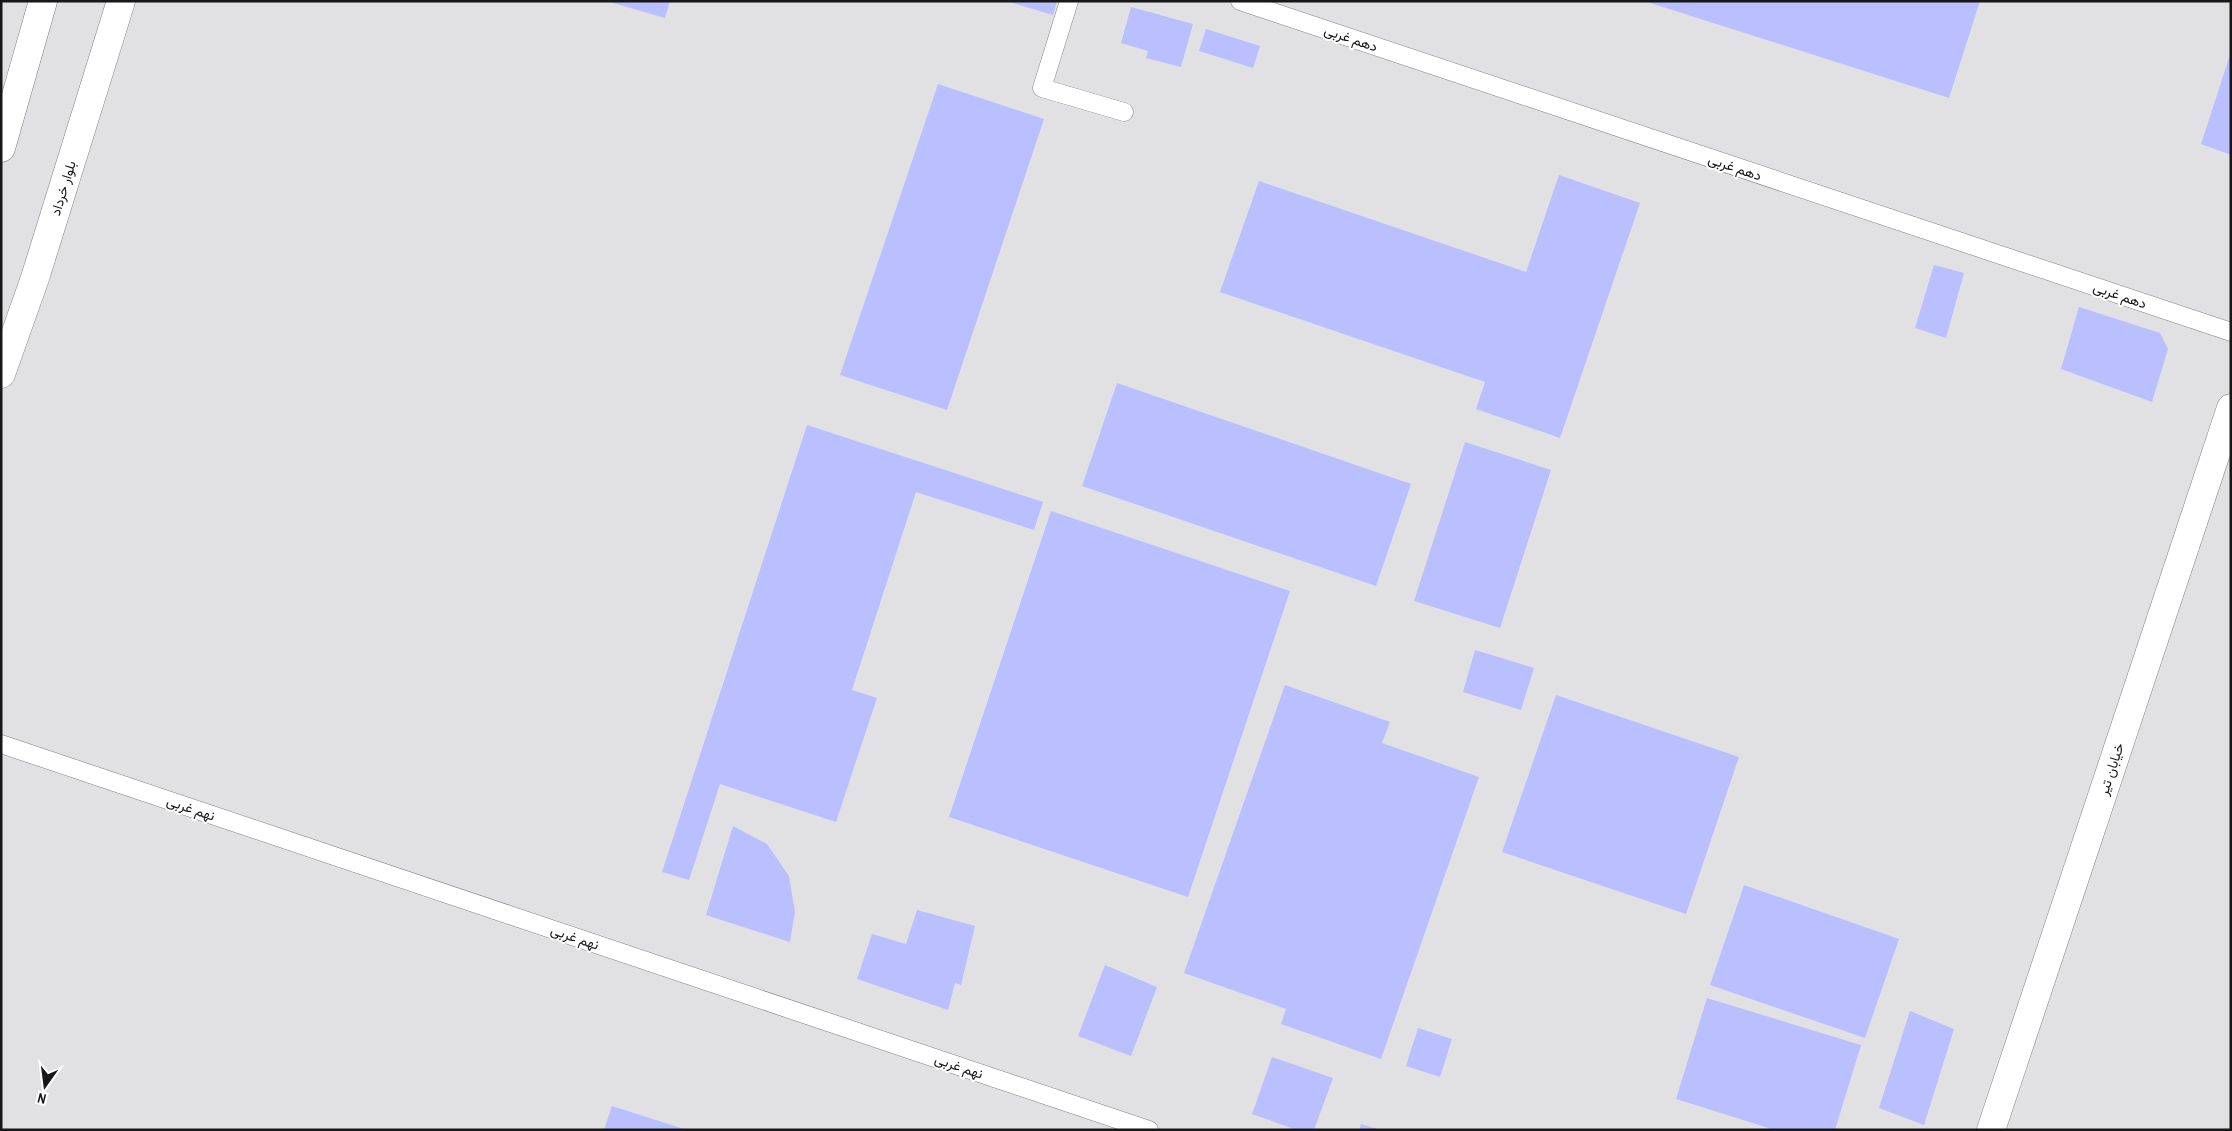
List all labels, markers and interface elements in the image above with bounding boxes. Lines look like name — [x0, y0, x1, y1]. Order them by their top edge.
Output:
street label: دهم غربی — [1322, 20, 1380, 56]
street label: دهم غربی — [1706, 149, 1764, 185]
street label: بلوار خرداد — [46, 158, 80, 218]
street label: دهم غربی — [2091, 277, 2149, 313]
street label: خیابان تیر — [2094, 741, 2128, 798]
street label: نهم غربی — [164, 791, 218, 825]
street label: نهم غربی — [548, 920, 602, 954]
street label: نهم غربی — [932, 1049, 986, 1083]
north arrow — [20, 1061, 70, 1111]
text: N — [36, 1089, 48, 1108]

